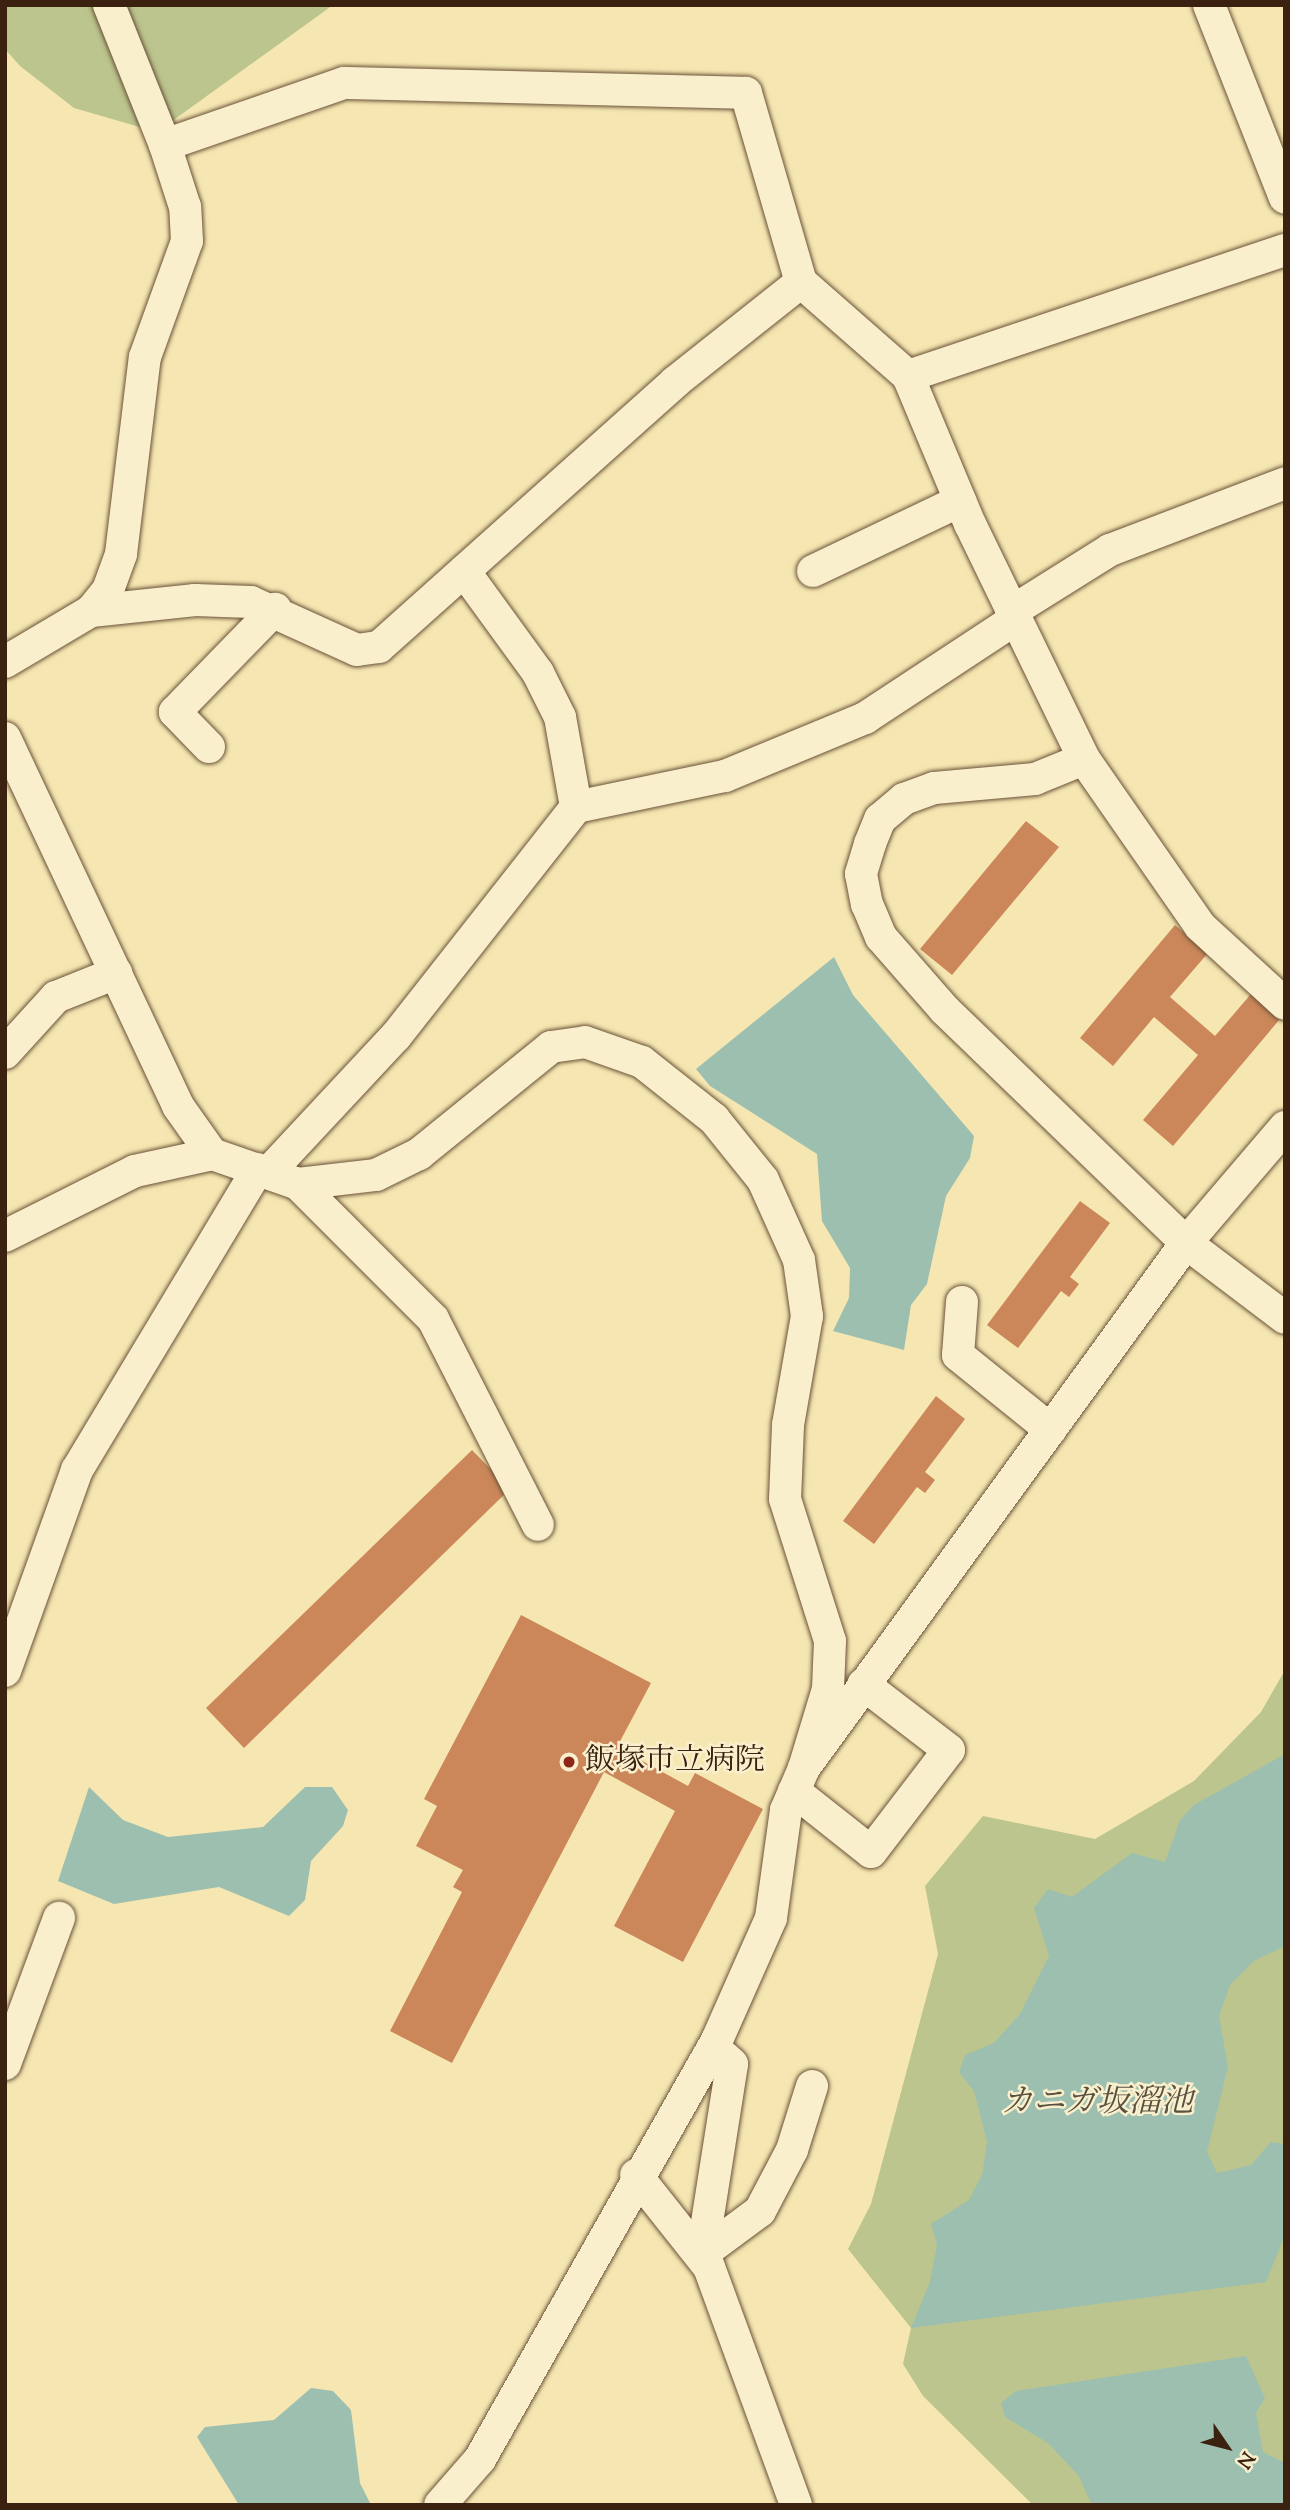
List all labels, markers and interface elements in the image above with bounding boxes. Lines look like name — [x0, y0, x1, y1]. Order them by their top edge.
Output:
place label: 飯塚市立病院 — [585, 1744, 765, 1780]
marker: 飯塚市立病院 — [559, 1752, 579, 1772]
water label: カニガ坂溜池 — [1001, 2084, 1193, 2122]
north arrow — [1192, 2412, 1262, 2482]
text: N — [1229, 2445, 1260, 2473]

